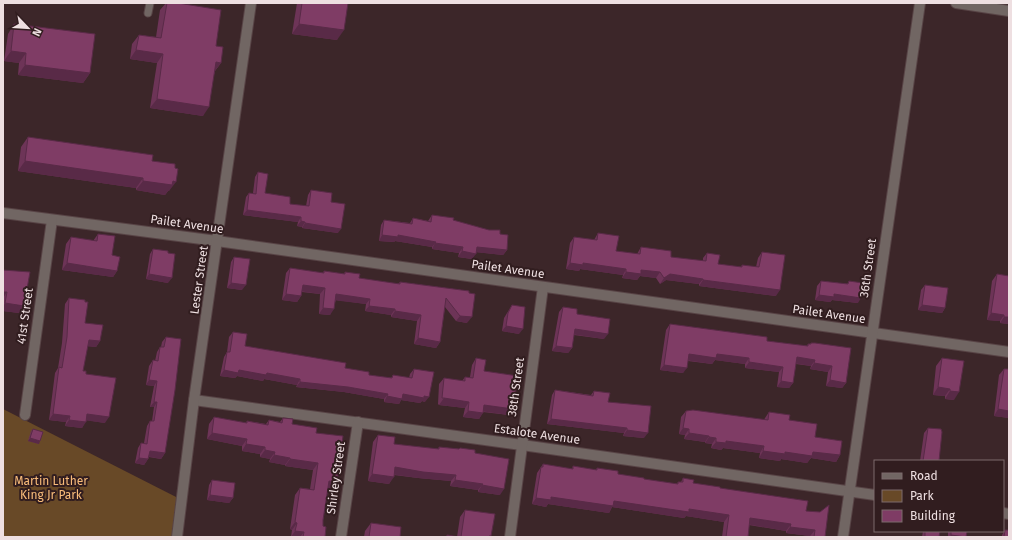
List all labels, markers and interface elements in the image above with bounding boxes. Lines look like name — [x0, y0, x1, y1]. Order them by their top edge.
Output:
north arrow — [8, 8, 48, 48]
text: N — [29, 26, 44, 38]
street label: Pailet Avenue — [150, 212, 224, 236]
street label: 36th Street — [857, 237, 879, 298]
street label: Lester Street — [187, 244, 211, 315]
street label: Pailet Avenue — [471, 257, 545, 281]
street label: 41st Street — [14, 286, 36, 345]
street label: Pailet Avenue — [792, 302, 866, 326]
street label: 38th Street — [505, 356, 527, 418]
street label: Estalote Avenue — [493, 421, 581, 447]
street label: Shirley Street — [324, 440, 348, 515]
legend — [874, 460, 1004, 532]
text: Road — [910, 469, 938, 483]
park label: Martin Luther King Jr Park — [14, 474, 88, 502]
text: Park — [910, 489, 934, 503]
text: Building — [910, 509, 956, 523]

